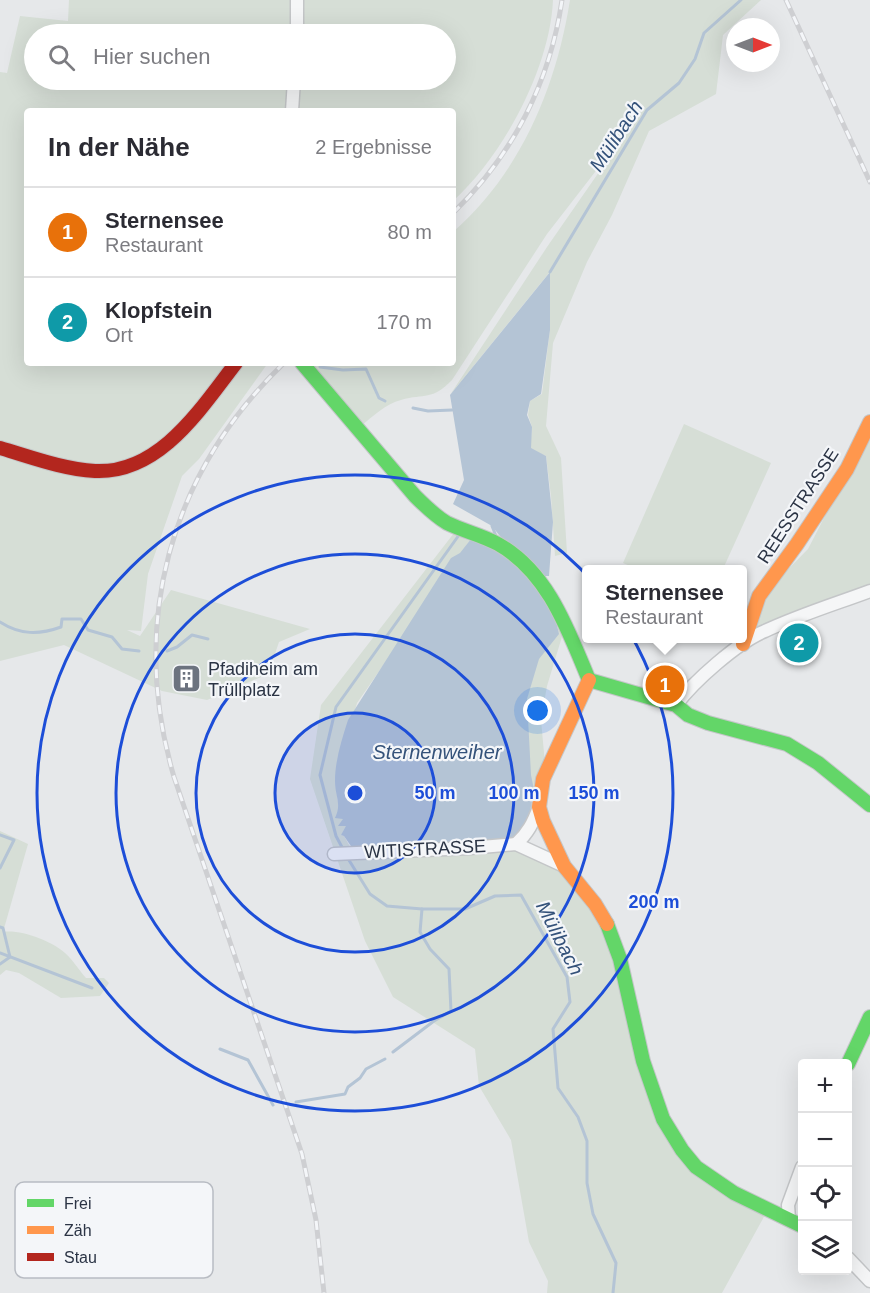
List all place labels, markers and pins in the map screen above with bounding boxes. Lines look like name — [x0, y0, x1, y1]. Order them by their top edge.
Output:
pin: 2 — [780, 620, 818, 666]
place label: Pfadiheim am Trüllplatz — [208, 659, 318, 700]
pin: 1 — [646, 662, 684, 708]
building icon: Pfadiheim am Trüllplatz — [171, 663, 203, 695]
centre of rings — [345, 783, 365, 803]

